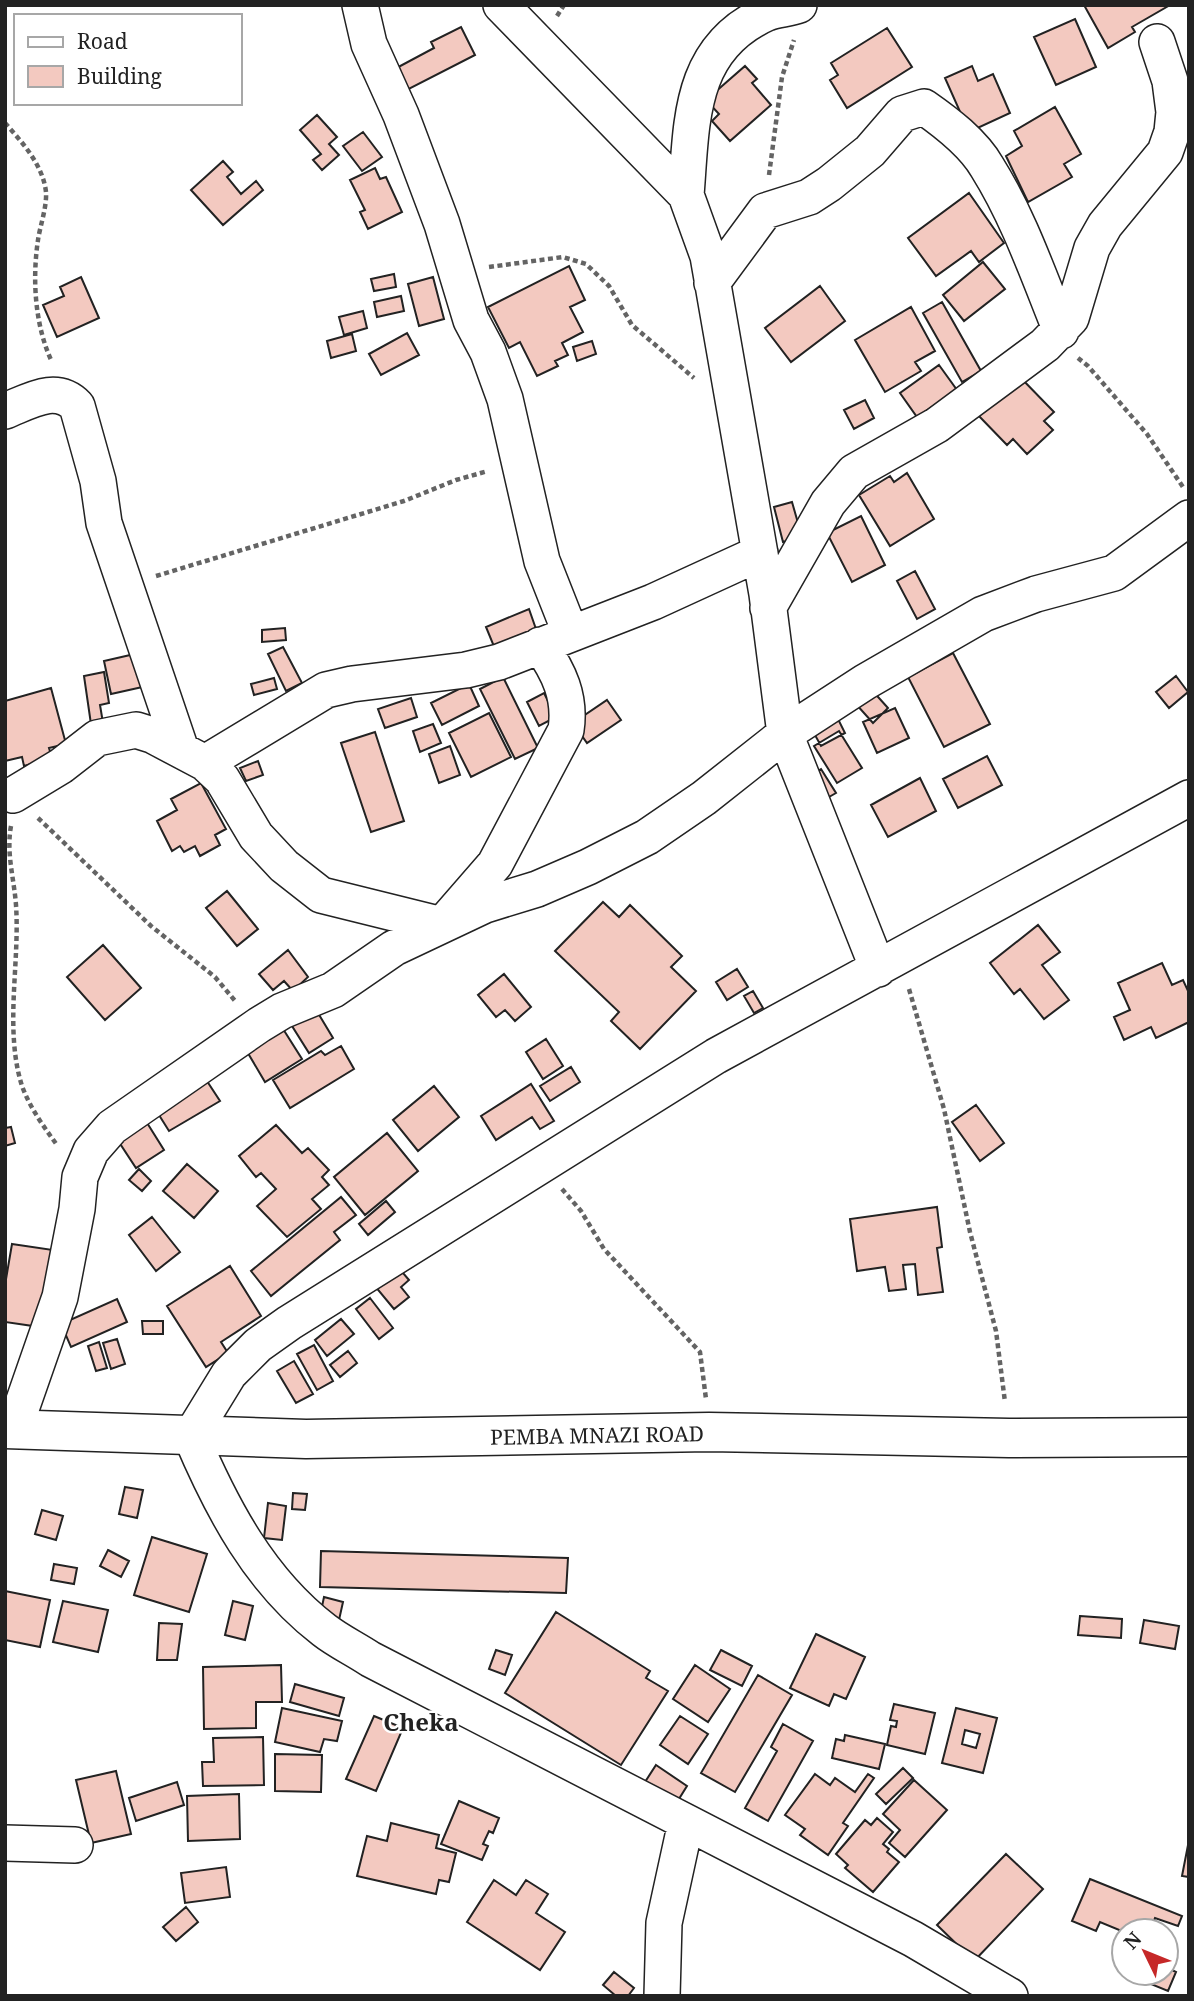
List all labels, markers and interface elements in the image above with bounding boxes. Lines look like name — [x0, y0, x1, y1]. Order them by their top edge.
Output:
legend — [14, 14, 242, 105]
text: Road — [77, 27, 128, 55]
text: Building — [77, 62, 162, 90]
street label: PEMBA MNAZI ROAD — [490, 1419, 704, 1451]
district label: Cheka — [383, 1705, 459, 1738]
north arrow — [1110, 1917, 1180, 1987]
text: N — [1118, 1926, 1147, 1955]

